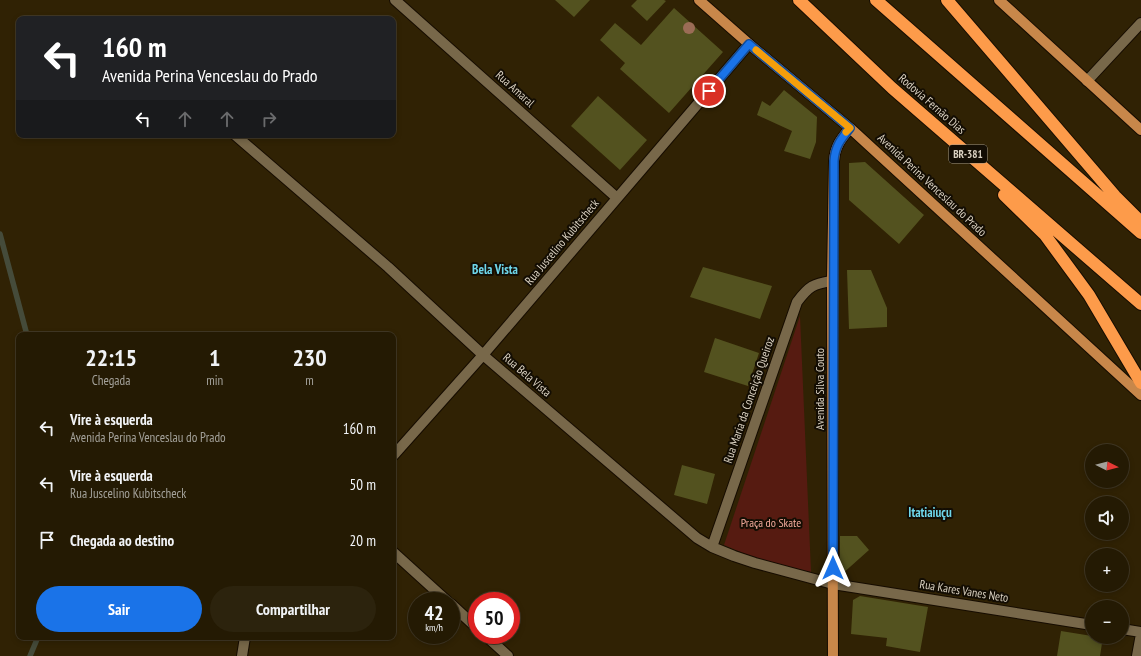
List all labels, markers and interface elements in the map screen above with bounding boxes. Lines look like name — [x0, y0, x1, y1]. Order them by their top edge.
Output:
text: 160 m — [102, 28, 166, 65]
icon: left — [36, 32, 88, 84]
text: Avenida Perina Venceslau do Prado — [102, 64, 318, 87]
street label: Rua Amaral — [493, 67, 538, 110]
street label: Rodovia Fernão Dias — [896, 70, 969, 137]
pin — [692, 74, 726, 108]
icon: arrive — [698, 80, 720, 102]
icon: left — [132, 108, 154, 130]
icon: ahead — [174, 108, 196, 130]
icon: ahead — [216, 108, 238, 130]
icon: right — [258, 108, 280, 130]
street label: Avenida Perina Venceslau do Prado — [875, 130, 990, 239]
road number: BR-381 — [949, 145, 987, 163]
street label: Rua Juscelino Kubitscheck — [521, 196, 602, 288]
district label: Bela Vista — [472, 261, 518, 278]
street label: Rua Maria da Conceição Queiroz — [720, 335, 777, 465]
text: 22:15 — [85, 342, 137, 373]
text: 1 — [209, 342, 220, 373]
text: 230 — [292, 342, 327, 373]
street label: Avenida Silva Couto — [812, 348, 827, 430]
street label: Rua Bela Vista — [500, 350, 555, 400]
text: Chegada — [92, 372, 130, 389]
text: min — [206, 372, 223, 389]
text: m — [305, 372, 314, 389]
text: Vire à esquerda — [70, 410, 153, 429]
icon: left — [36, 417, 58, 439]
text: 160 m — [343, 419, 376, 438]
text: Avenida Perina Venceslau do Prado — [70, 429, 226, 446]
north arrow — [1085, 444, 1129, 488]
map controls — [1085, 444, 1129, 644]
text: Vire à esquerda — [70, 466, 153, 485]
icon: left — [36, 473, 58, 495]
text: 50 m — [350, 475, 376, 494]
text: Rua Juscelino Kubitscheck — [70, 485, 186, 502]
button: sound — [1085, 496, 1129, 540]
district label: Itatiaiuçu — [908, 504, 952, 521]
park label: Praça do Skate — [741, 515, 801, 530]
icon: arrive — [36, 529, 58, 551]
text: Chegada ao destino — [70, 531, 174, 550]
text: 20 m — [350, 531, 376, 550]
position arrow — [812, 547, 854, 589]
button: + — [1085, 548, 1129, 592]
street label: Rua Kares Vanes Neto — [919, 576, 1010, 605]
button: Sair — [36, 586, 202, 632]
button: Compartilhar — [210, 586, 376, 632]
speed limit sign: 50 — [468, 592, 520, 644]
text: 42 — [424, 600, 444, 626]
button: − — [1085, 600, 1129, 644]
text: km/h — [425, 621, 443, 634]

